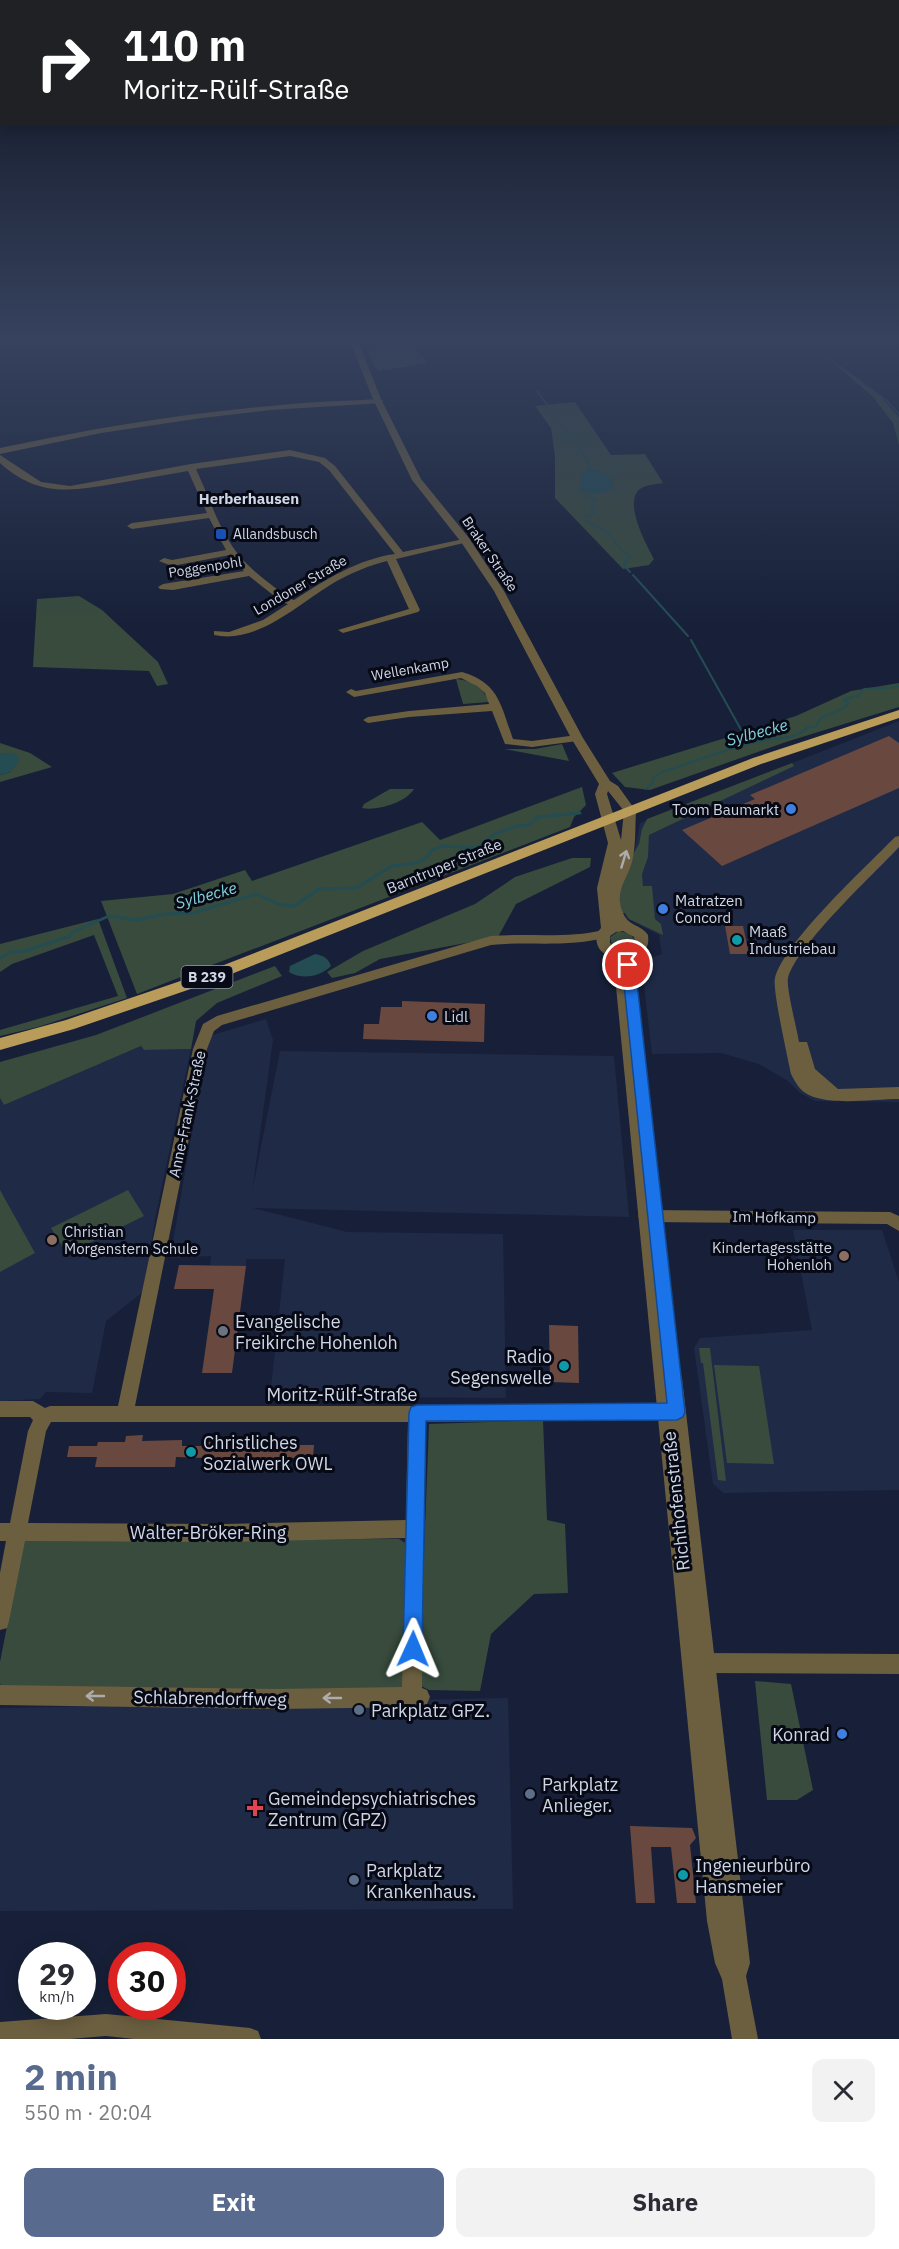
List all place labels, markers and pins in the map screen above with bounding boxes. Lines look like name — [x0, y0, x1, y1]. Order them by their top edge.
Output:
place label: Allandsbusch — [233, 525, 318, 543]
marker: Allandsbusch — [214, 527, 228, 541]
place label: Toom Baumarkt — [672, 800, 779, 819]
marker: Toom Baumarkt — [784, 802, 798, 816]
place label: Matratzen Concord — [675, 891, 743, 927]
marker: Matratzen Concord — [656, 902, 670, 916]
place label: Maaß Industriebau — [749, 922, 836, 958]
marker: Maaß Industriebau — [730, 933, 744, 947]
pin — [602, 939, 653, 990]
place label: Lidl — [444, 1007, 468, 1026]
marker: Lidl — [425, 1009, 439, 1023]
place label: Christian Morgenstern Schule — [64, 1222, 198, 1258]
marker: Christian Morgenstern Schule — [45, 1233, 59, 1247]
place label: Kindertagesstätte Hohenloh — [712, 1238, 832, 1274]
marker: Kindertagesstätte Hohenloh — [837, 1249, 851, 1263]
place label: Evangelische Freikirche Hohenloh — [235, 1310, 398, 1354]
marker: Evangelische Freikirche Hohenloh — [216, 1324, 230, 1338]
place label: Radio Segenswelle — [450, 1345, 552, 1389]
marker: Radio Segenswelle — [557, 1359, 571, 1373]
place label: Christliches Sozialwerk OWL — [203, 1431, 332, 1475]
marker: Christliches Sozialwerk OWL — [184, 1445, 198, 1459]
place label: Parkplatz GPZ. — [371, 1699, 490, 1722]
marker: Parkplatz GPZ. — [352, 1703, 366, 1717]
place label: Konrad — [772, 1723, 830, 1746]
marker: Konrad — [835, 1727, 849, 1741]
place label: Parkplatz Anlieger. — [542, 1773, 618, 1817]
place label: Gemeindepsychiatrisches Zentrum (GPZ) — [268, 1787, 476, 1831]
marker: Parkplatz Anlieger. — [523, 1787, 537, 1801]
marker: Gemeindepsychiatrisches Zentrum (GPZ) — [246, 1799, 264, 1817]
place label: Ingenieurbüro Hansmeier — [695, 1854, 810, 1898]
place label: Parkplatz Krankenhaus. — [366, 1859, 477, 1903]
marker: Ingenieurbüro Hansmeier — [676, 1868, 690, 1882]
marker: Parkplatz Krankenhaus. — [347, 1873, 361, 1887]

